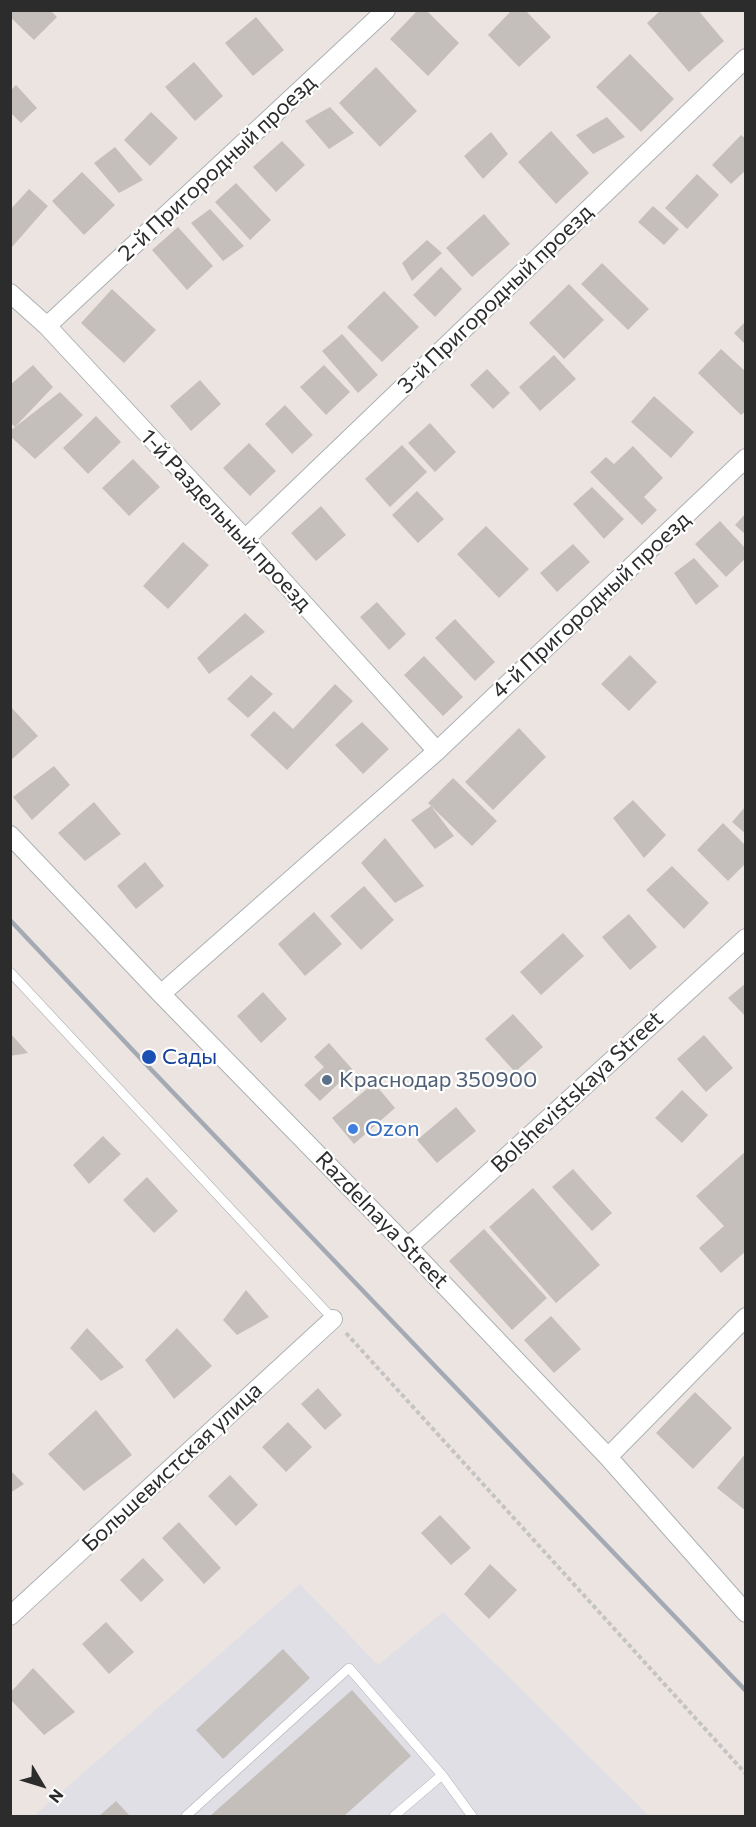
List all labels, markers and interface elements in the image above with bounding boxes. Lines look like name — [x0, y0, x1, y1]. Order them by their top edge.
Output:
street label: 2-й Пригородный проезд — [113, 69, 321, 267]
street label: 3-й Пригородный проезд — [392, 199, 598, 399]
street label: 1-й Раздельный проезд — [135, 424, 317, 616]
street label: 4-й Пригородный проезд — [486, 506, 696, 704]
street label: Bolshevistskaya Street — [486, 1006, 668, 1178]
place label: Сады — [162, 1044, 217, 1070]
marker: Сады — [140, 1048, 158, 1066]
place label: Краснодар 350900 — [339, 1067, 537, 1093]
marker: Краснодар 350900 — [320, 1073, 334, 1087]
place label: Ozon — [365, 1116, 420, 1142]
marker: Ozon — [346, 1122, 360, 1136]
street label: Razdelnaya Street — [310, 1146, 454, 1294]
street label: Большевистская улица — [77, 1377, 267, 1557]
north arrow — [12, 1755, 72, 1815]
text: N — [45, 1786, 68, 1807]

